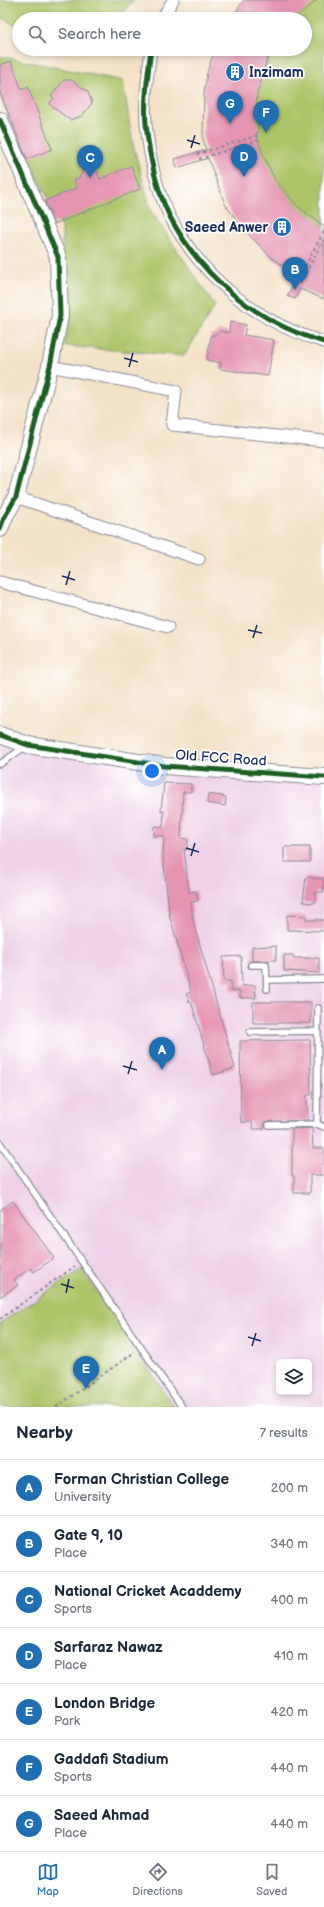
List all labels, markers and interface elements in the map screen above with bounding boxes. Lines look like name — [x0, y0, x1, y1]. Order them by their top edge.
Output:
search box — [12, 12, 312, 56]
icon: search — [26, 23, 48, 45]
text: Search here — [58, 25, 141, 44]
building icon: Inzimam — [224, 61, 246, 83]
place label: Inzimam — [249, 64, 304, 81]
pin: G — [217, 91, 243, 124]
pin: F — [253, 100, 279, 133]
pin: D — [231, 144, 257, 177]
pin: C — [77, 145, 103, 178]
building icon: Saeed Anwer — [271, 216, 293, 238]
place label: Saeed Anwer — [185, 219, 268, 236]
pin: B — [282, 257, 308, 290]
street label: Old FCC Road — [175, 746, 267, 770]
your location — [142, 761, 162, 781]
pin: A — [149, 1037, 175, 1070]
pin: E — [73, 1356, 99, 1389]
map controls — [276, 1359, 312, 1395]
button: layers — [276, 1359, 312, 1395]
text: Nearby — [16, 1423, 73, 1443]
text: 7 results — [260, 1425, 308, 1441]
text: Forman Christian College — [54, 1470, 229, 1489]
text: A — [25, 1480, 33, 1496]
text: 200 m — [271, 1480, 308, 1496]
text: University — [54, 1489, 111, 1505]
text: Gate 9, 10 — [54, 1526, 123, 1545]
text: B — [24, 1536, 34, 1552]
text: 340 m — [270, 1536, 308, 1552]
text: Place — [54, 1545, 87, 1561]
text: National Cricket Acaddemy — [54, 1582, 241, 1601]
text: C — [24, 1592, 34, 1608]
text: 400 m — [271, 1592, 308, 1608]
text: Sports — [54, 1601, 92, 1617]
text: Sarfaraz Nawaz — [54, 1638, 163, 1657]
text: D — [24, 1648, 34, 1664]
text: 410 m — [273, 1648, 308, 1664]
text: Place — [54, 1657, 87, 1673]
text: London Bridge — [54, 1694, 155, 1713]
text: E — [25, 1704, 33, 1720]
text: 420 m — [270, 1704, 308, 1720]
text: Park — [54, 1713, 80, 1729]
text: Gaddafi Stadium — [54, 1750, 169, 1769]
text: F — [25, 1760, 33, 1776]
text: 440 m — [270, 1760, 308, 1776]
text: Sports — [54, 1769, 92, 1785]
text: Saeed Ahmad — [54, 1806, 149, 1825]
text: G — [24, 1816, 34, 1832]
text: 440 m — [270, 1816, 308, 1832]
text: Place — [54, 1825, 87, 1841]
tab: Map — [37, 1861, 59, 1898]
tab: Directions — [132, 1861, 183, 1898]
tab: Saved — [256, 1861, 287, 1898]

